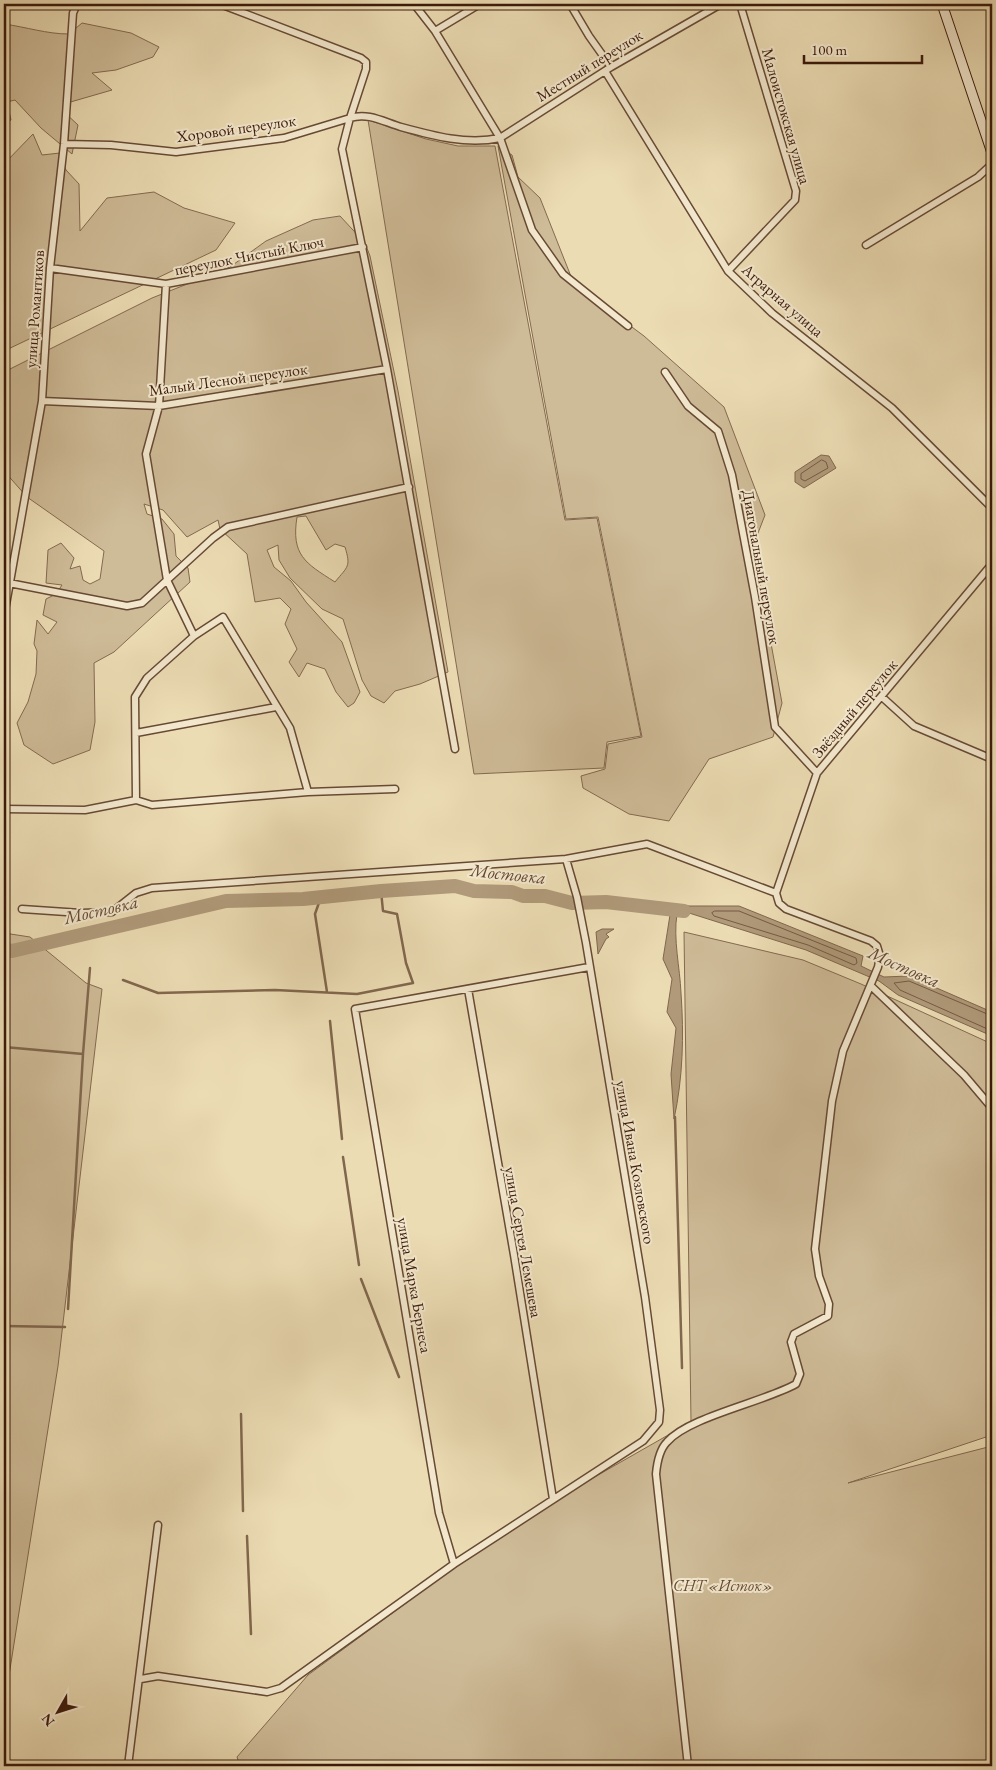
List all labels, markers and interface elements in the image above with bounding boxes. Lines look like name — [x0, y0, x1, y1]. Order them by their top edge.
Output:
street label: Местный переулок — [532, 24, 647, 107]
scale bar — [804, 32, 921, 64]
text: 100 m — [811, 40, 848, 59]
street label: Малоистокская улица — [757, 46, 816, 187]
street label: Хоровой переулок — [174, 110, 298, 147]
street label: переулок Чистый Ключ — [173, 231, 326, 280]
street label: улица Романтиков — [20, 249, 49, 369]
street label: Аграрная улица — [737, 258, 828, 342]
street label: Малый Лесной переулок — [147, 358, 309, 401]
street label: Диагональный переулок — [738, 488, 786, 646]
street label: Звёздный переулок — [807, 654, 902, 762]
water label: Мостовка — [468, 858, 547, 889]
water label: Мостовка — [60, 890, 140, 929]
water label: Мостовка — [864, 940, 943, 992]
street label: улица Ивана Козловского — [611, 1079, 660, 1246]
street label: улица Сергея Лемешева — [500, 1165, 547, 1320]
street label: улица Марка Бернеса — [392, 1216, 437, 1355]
park label: СНТ «Исток» — [673, 1575, 773, 1596]
north arrow — [32, 1688, 82, 1738]
text: N — [37, 1710, 58, 1730]

